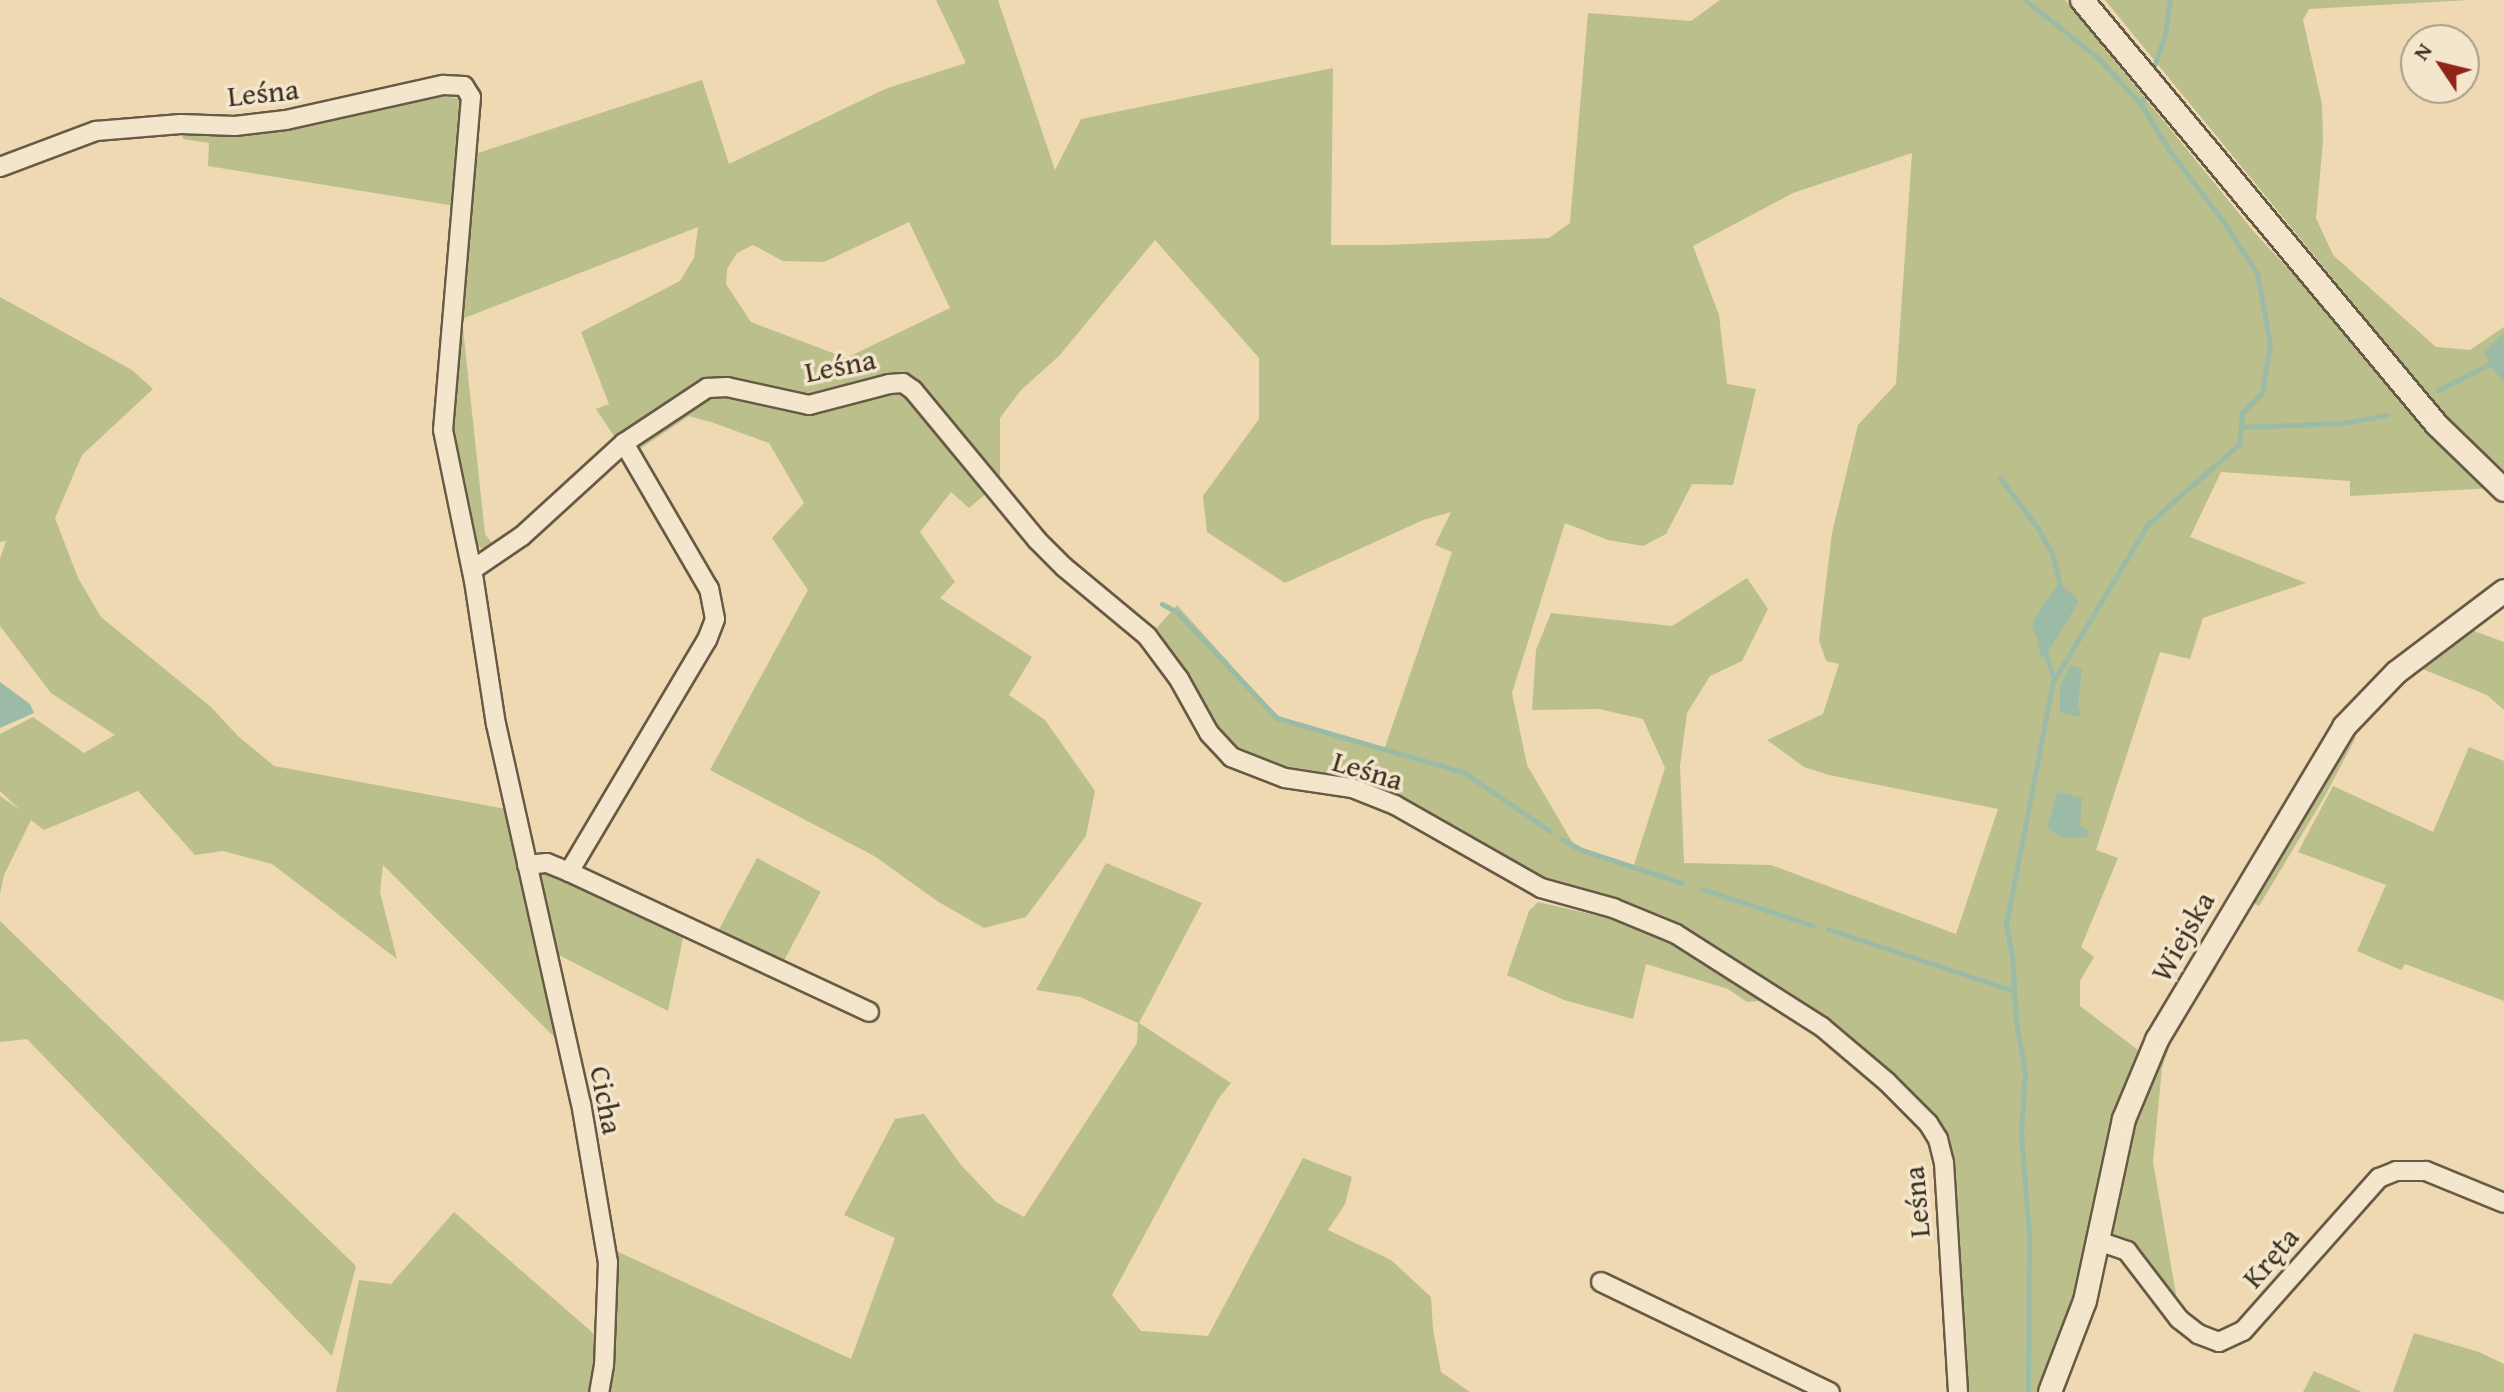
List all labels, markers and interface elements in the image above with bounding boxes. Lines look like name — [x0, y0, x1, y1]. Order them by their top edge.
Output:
north arrow — [2400, 24, 2480, 104]
text: N — [2405, 36, 2439, 67]
street label: Leśna — [225, 70, 301, 114]
street label: Leśna — [801, 340, 879, 390]
street label: Leśna — [1328, 742, 1408, 798]
street label: Wiejska — [2142, 885, 2222, 987]
street label: Cicha — [583, 1063, 631, 1137]
street label: Leśna — [1895, 1165, 1937, 1239]
street label: Kręta — [2234, 1219, 2306, 1295]

